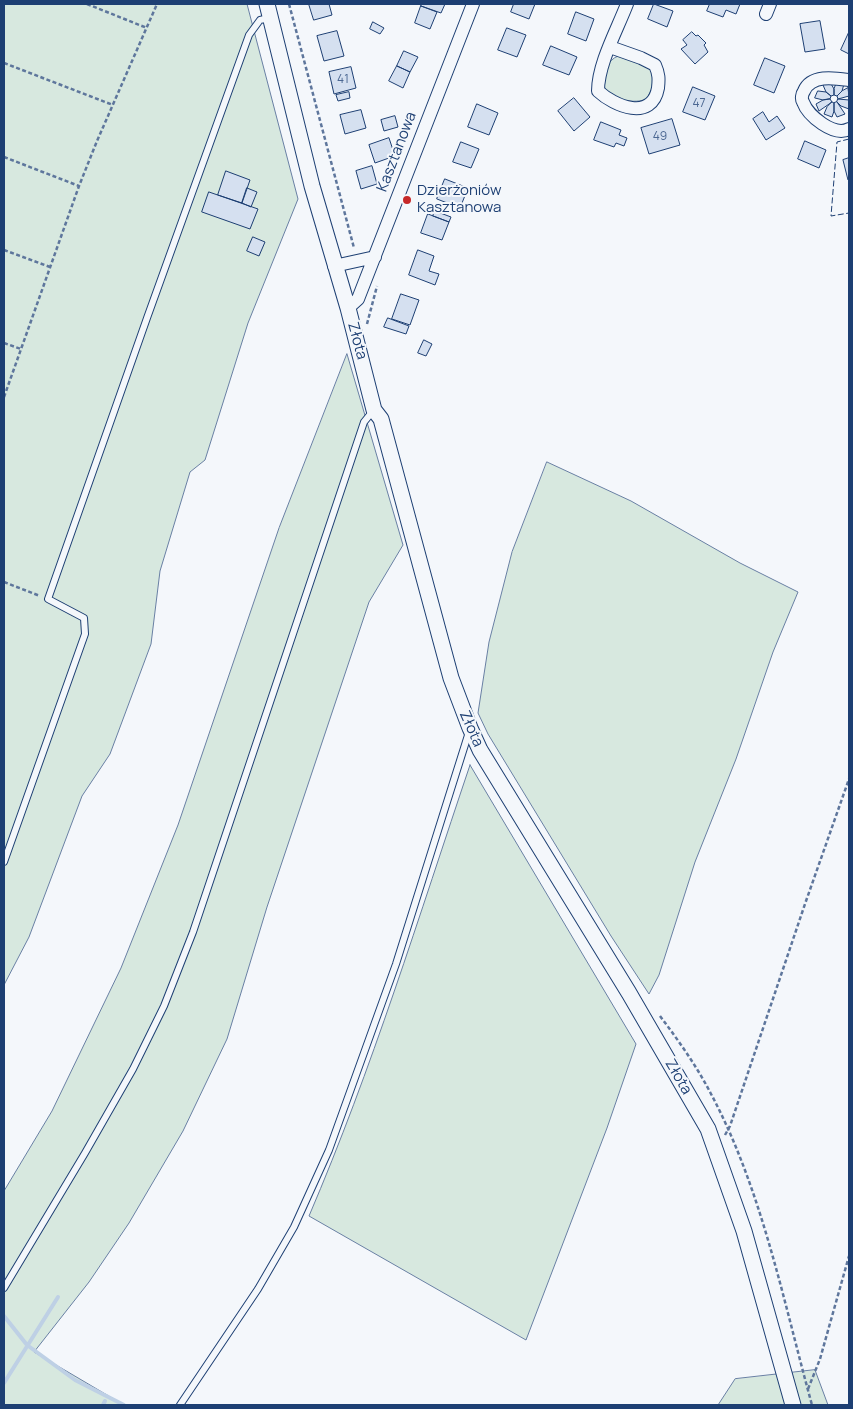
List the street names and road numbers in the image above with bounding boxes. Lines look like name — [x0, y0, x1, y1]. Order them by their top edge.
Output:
street label: Kasztanowa — [374, 109, 420, 195]
street label: Złota — [343, 320, 371, 362]
street label: Złota — [455, 708, 487, 750]
street label: Złota — [661, 1056, 695, 1098]

